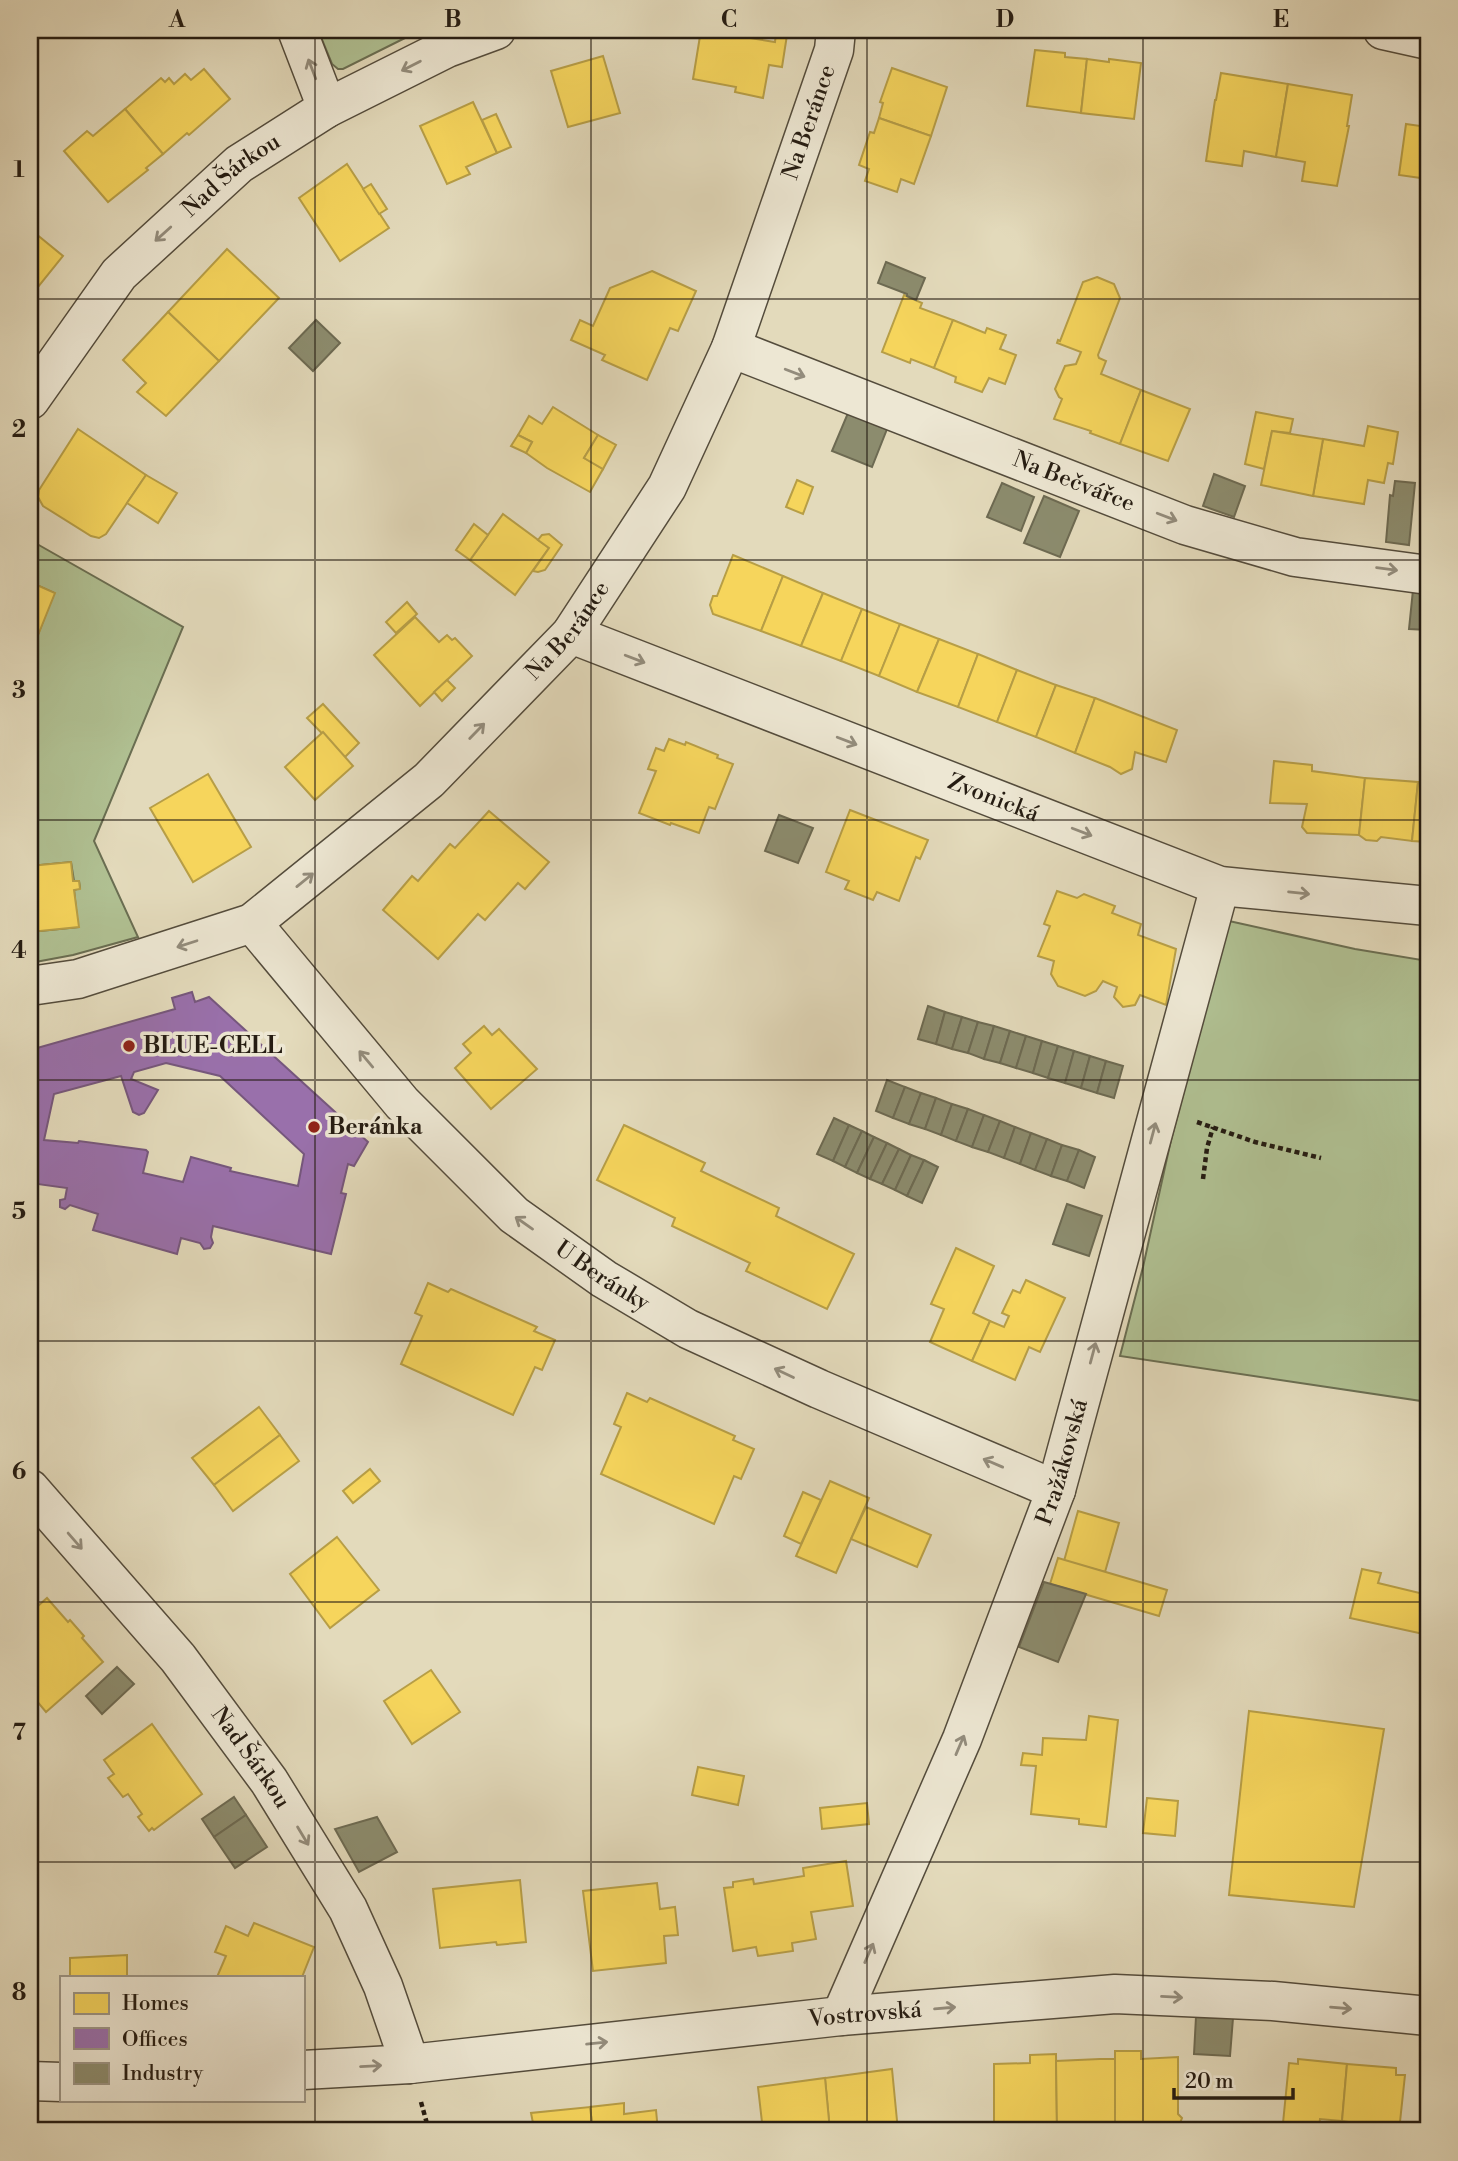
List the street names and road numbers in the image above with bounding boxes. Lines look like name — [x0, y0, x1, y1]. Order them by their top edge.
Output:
street label: Na Beránce — [776, 61, 842, 183]
street label: Nad Šárkou — [176, 127, 286, 223]
street label: Na Bečvářce — [1009, 445, 1139, 518]
street label: Na Beránce — [520, 576, 616, 686]
street label: Zvonická — [944, 768, 1043, 828]
street label: U Beránky — [549, 1235, 655, 1317]
street label: Pražákovská — [1030, 1396, 1094, 1529]
street label: Nad Šárkou — [205, 1701, 296, 1814]
street label: Vostrovská — [806, 1996, 923, 2034]

